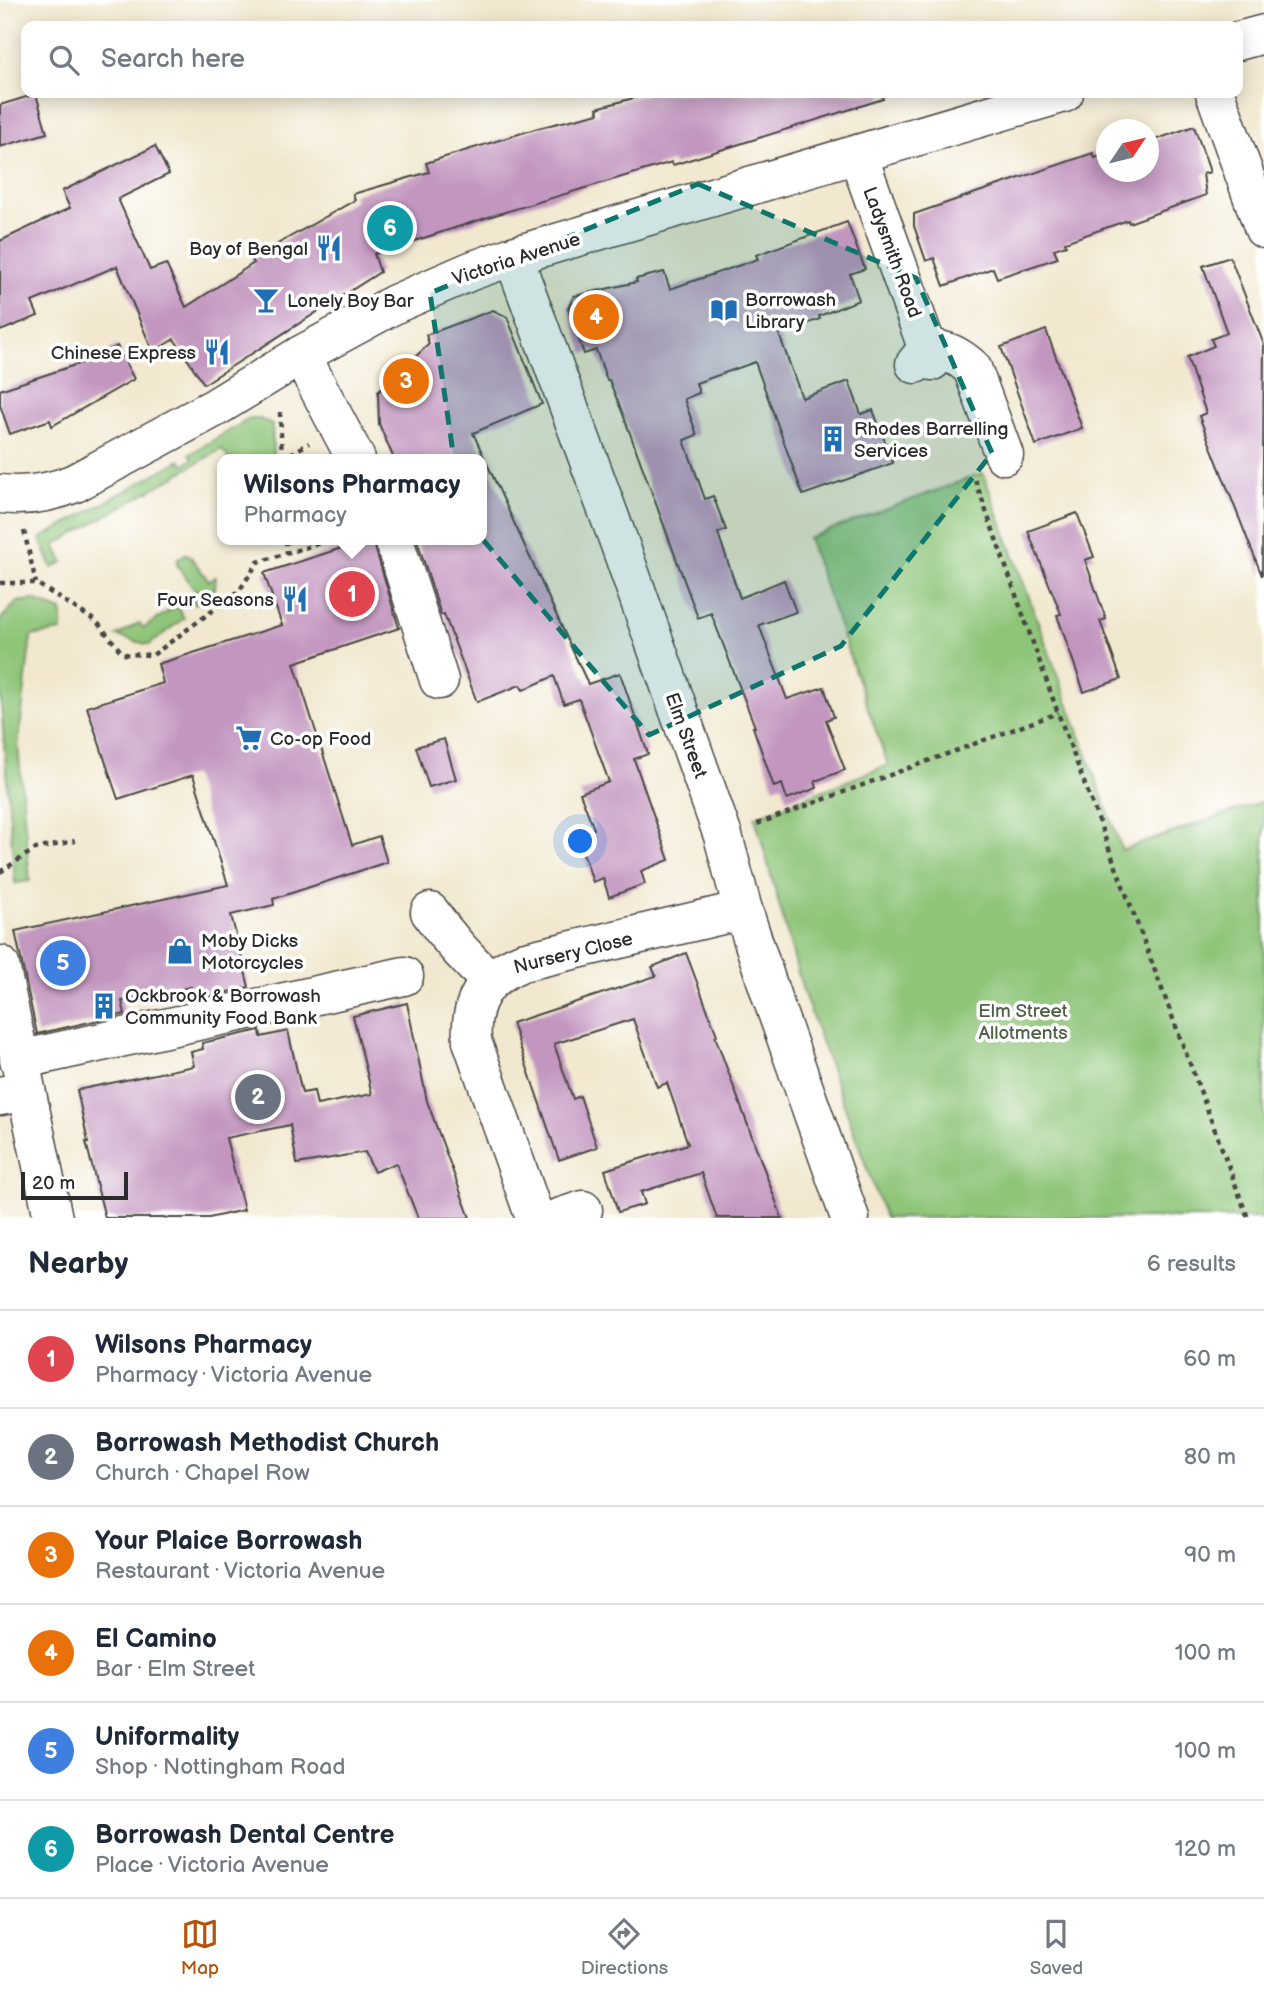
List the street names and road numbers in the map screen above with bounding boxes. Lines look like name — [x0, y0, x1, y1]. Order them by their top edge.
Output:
street label: Ladysmith Road — [857, 184, 926, 321]
street label: Victoria Avenue — [450, 228, 583, 291]
street label: Elm Street — [659, 690, 712, 782]
street label: Nursery Close — [511, 928, 635, 979]

